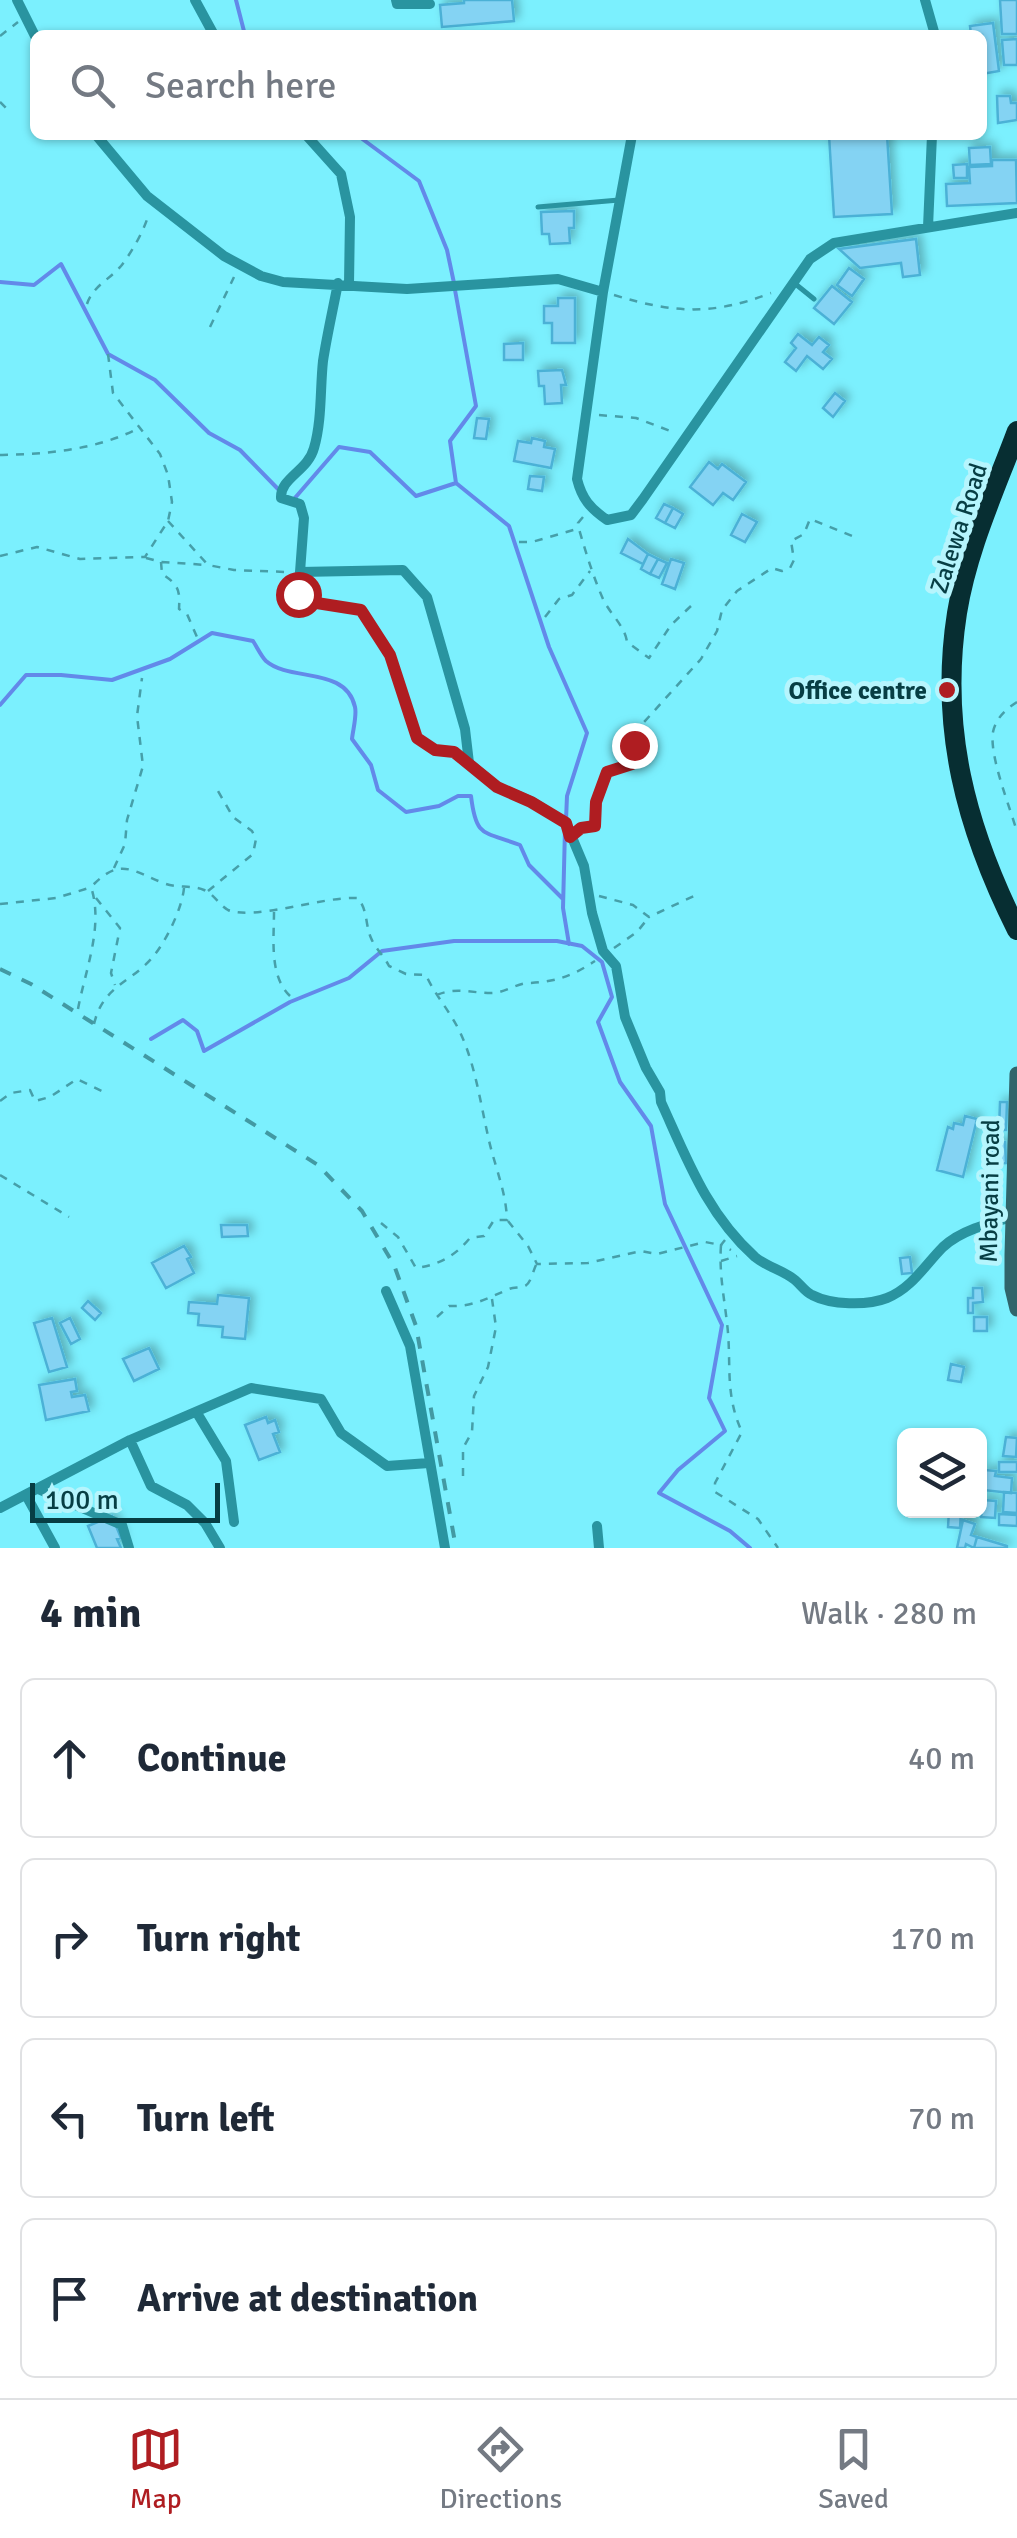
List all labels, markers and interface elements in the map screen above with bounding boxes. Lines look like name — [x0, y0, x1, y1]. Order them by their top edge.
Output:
search box — [30, 30, 987, 140]
icon: search — [65, 58, 120, 113]
text: Search here — [145, 62, 337, 109]
street label: Zalewa Road — [923, 459, 994, 597]
route start — [276, 572, 322, 618]
place label: Office centre — [789, 675, 927, 706]
marker: Office centre — [936, 679, 958, 701]
route end — [612, 723, 658, 769]
street label: Mbayani road — [973, 1119, 1006, 1263]
map controls — [897, 1428, 987, 1518]
button: layers — [897, 1428, 987, 1518]
scale bar — [30, 1478, 220, 1522]
text: 100 m — [45, 1483, 119, 1517]
text: 4 min — [40, 1588, 141, 1639]
text: Walk · 280 m — [801, 1594, 977, 1633]
icon: ahead — [42, 1731, 97, 1786]
text: Continue — [137, 1735, 287, 1782]
text: 40 m — [908, 1739, 975, 1778]
icon: right — [42, 1911, 97, 1966]
text: Turn right — [137, 1915, 301, 1962]
text: 170 m — [891, 1919, 975, 1958]
icon: left — [42, 2091, 97, 2146]
text: Turn left — [137, 2095, 275, 2142]
text: 70 m — [908, 2099, 975, 2138]
icon: arrive — [42, 2271, 97, 2326]
text: Arrive at destination — [137, 2275, 478, 2322]
tab: Map — [128, 2422, 183, 2516]
tab: Directions — [440, 2422, 562, 2516]
tab: Saved — [818, 2422, 889, 2516]

